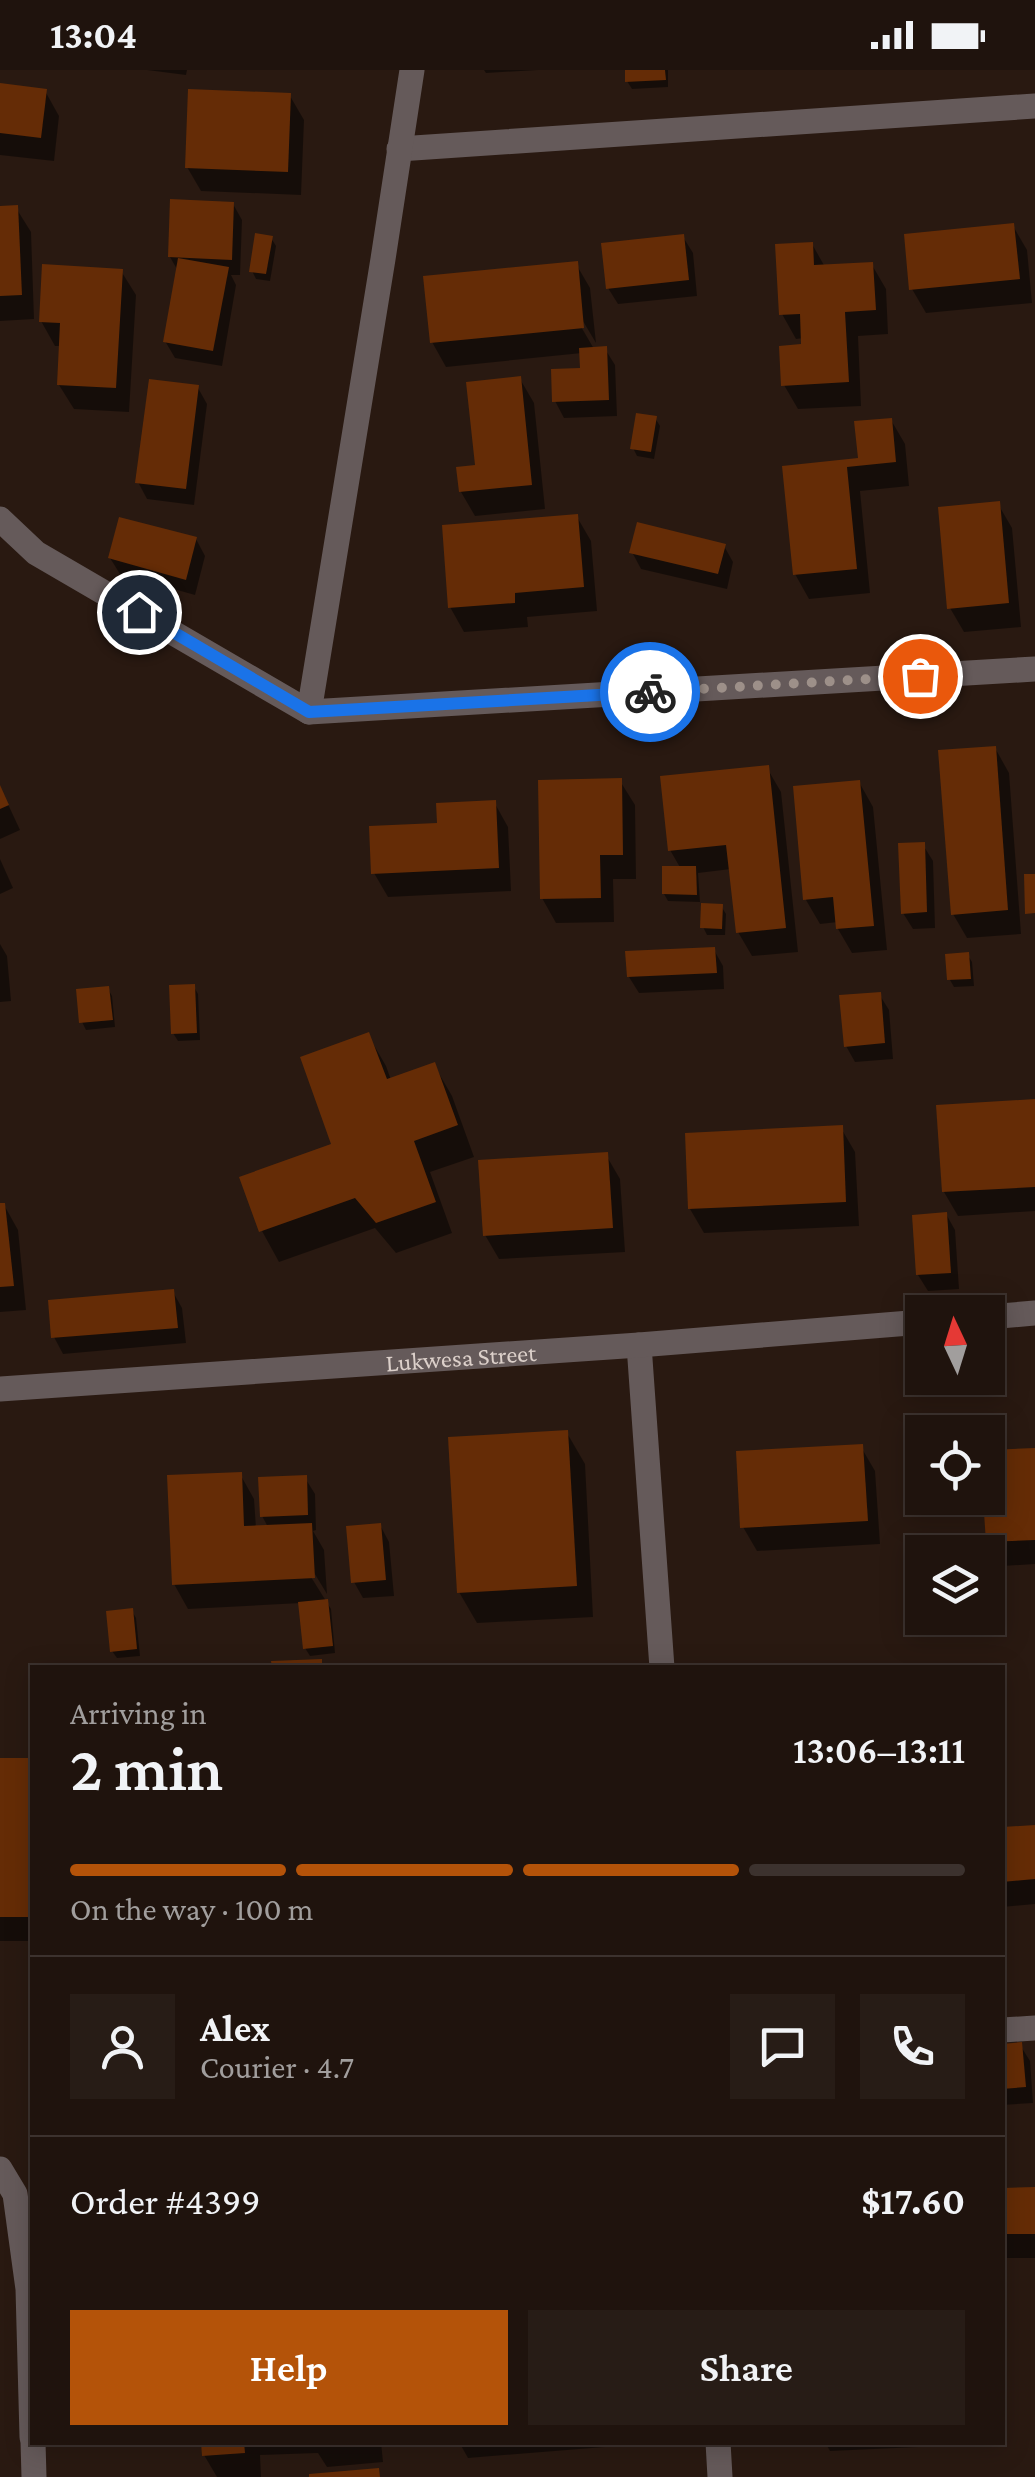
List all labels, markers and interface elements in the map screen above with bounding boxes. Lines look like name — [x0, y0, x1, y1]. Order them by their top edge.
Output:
text: 13:04 — [50, 14, 137, 56]
pin — [97, 570, 182, 655]
icon: home — [112, 585, 167, 640]
pin — [878, 634, 963, 719]
courier — [600, 642, 700, 742]
icon: bag — [893, 649, 948, 704]
icon: bike — [623, 665, 678, 720]
north arrow — [905, 1295, 1005, 1395]
map controls — [905, 1295, 1005, 1635]
street label: Lukwesa Street — [385, 1339, 538, 1376]
button: locate — [905, 1415, 1005, 1515]
button: layers — [905, 1535, 1005, 1635]
text: Arriving in — [70, 1695, 207, 1731]
text: 13:06–13:11 — [793, 1729, 965, 1771]
text: 2 min — [70, 1732, 223, 1804]
text: On the way · 100 m — [70, 1891, 313, 1927]
button: person — [70, 1994, 175, 2099]
button: chat — [730, 1994, 835, 2099]
button: phone — [860, 1994, 965, 2099]
text: Alex — [200, 2007, 270, 2049]
text: Courier · 4.7 — [200, 2049, 354, 2085]
text: Order #4399 — [70, 2180, 261, 2222]
text: $17.60 — [861, 2180, 965, 2222]
button: Help — [70, 2310, 508, 2425]
button: Share — [528, 2310, 965, 2425]

